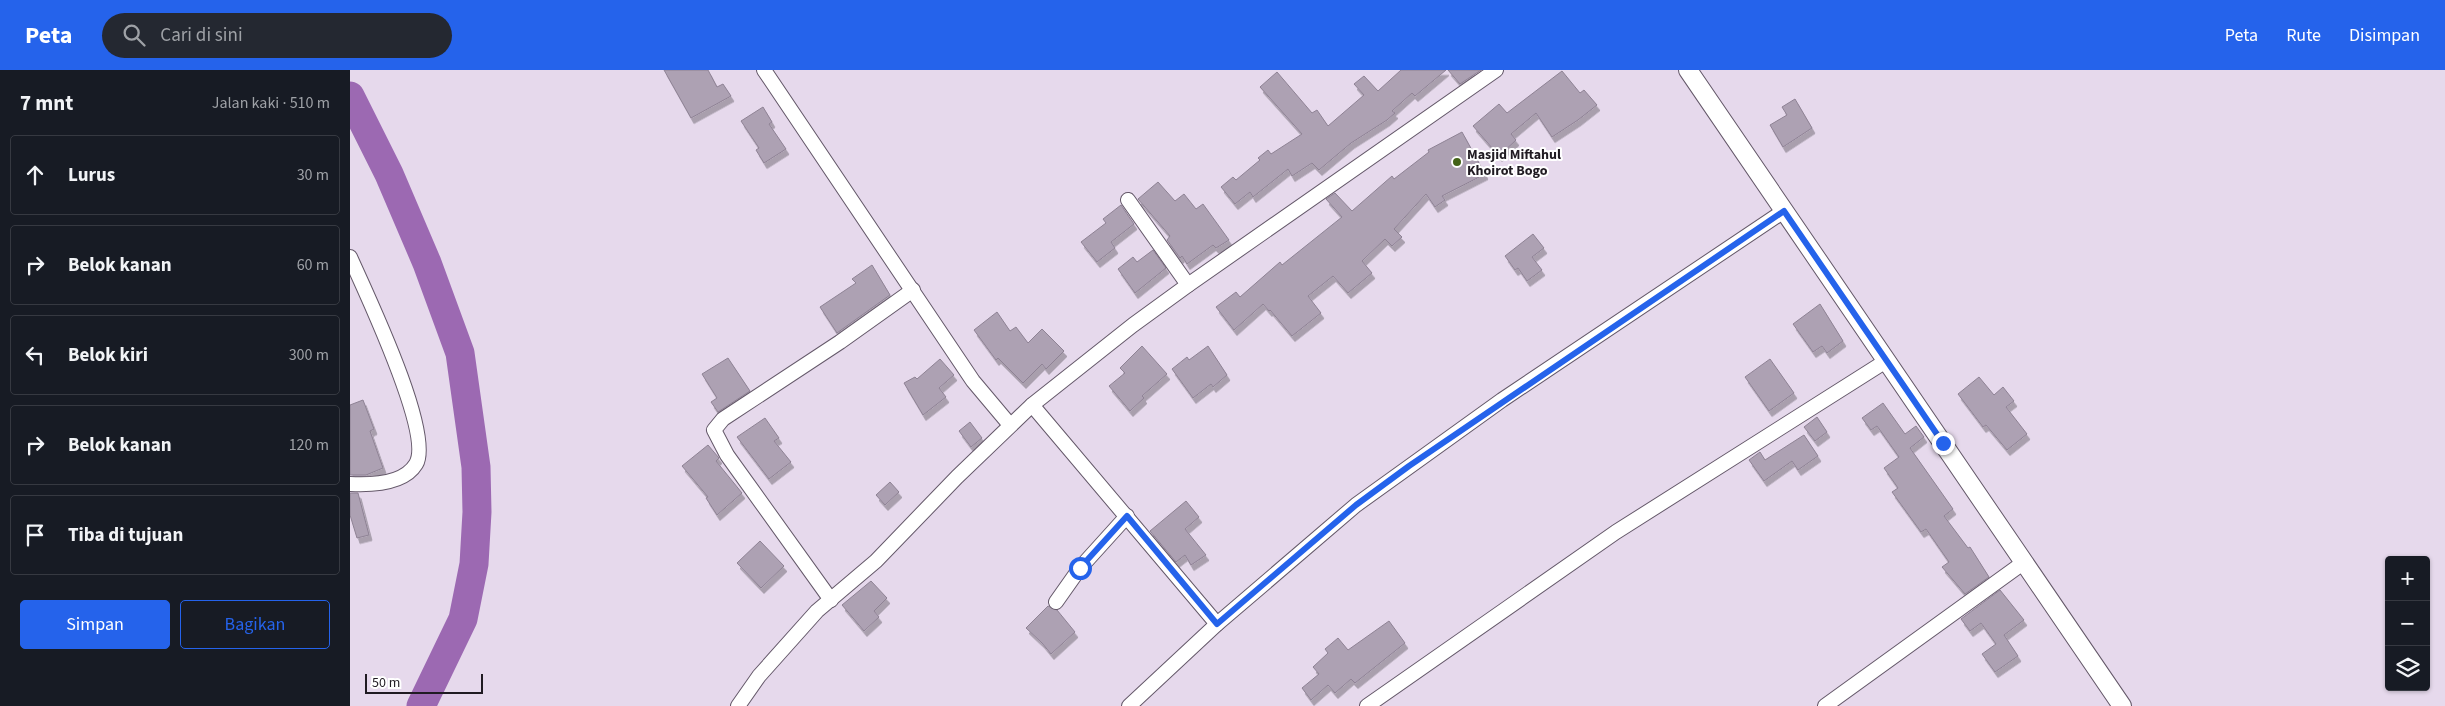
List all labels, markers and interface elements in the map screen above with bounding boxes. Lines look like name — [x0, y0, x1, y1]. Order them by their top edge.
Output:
search box — [102, 13, 452, 58]
text: Peta — [25, 18, 72, 53]
icon: search — [120, 21, 148, 49]
text: Cari di sini — [160, 22, 243, 49]
text: Peta — [2225, 23, 2258, 48]
text: Rute — [2286, 23, 2321, 48]
text: Disimpan — [2349, 23, 2420, 48]
text: 7 mnt — [20, 88, 73, 118]
text: Jalan kaki · 510 m — [212, 92, 330, 114]
place label: Masjid Miftahul Khoirot Bogo — [1467, 145, 1561, 181]
marker: Masjid Miftahul Khoirot Bogo — [1451, 156, 1463, 168]
icon: ahead — [21, 161, 49, 189]
text: Lurus — [68, 162, 115, 189]
text: 30 m — [297, 164, 329, 186]
icon: right — [21, 251, 49, 279]
text: Belok kanan — [68, 252, 172, 279]
text: 60 m — [297, 254, 329, 276]
icon: left — [21, 341, 49, 369]
text: Belok kiri — [68, 342, 148, 369]
text: 300 m — [289, 344, 329, 366]
icon: right — [21, 431, 49, 459]
text: Belok kanan — [68, 432, 172, 459]
route end — [1932, 432, 1955, 455]
text: 120 m — [289, 434, 329, 456]
icon: arrive — [21, 521, 49, 549]
text: Tiba di tujuan — [68, 522, 183, 549]
map controls — [2385, 556, 2430, 691]
button: + — [2385, 556, 2430, 601]
route start — [1069, 557, 1092, 580]
button: Simpan — [20, 600, 170, 649]
button: Bagikan — [180, 600, 330, 649]
button: − — [2385, 601, 2430, 646]
button: layers — [2385, 646, 2430, 691]
scale bar — [365, 671, 482, 694]
text: 50 m — [372, 673, 400, 693]

